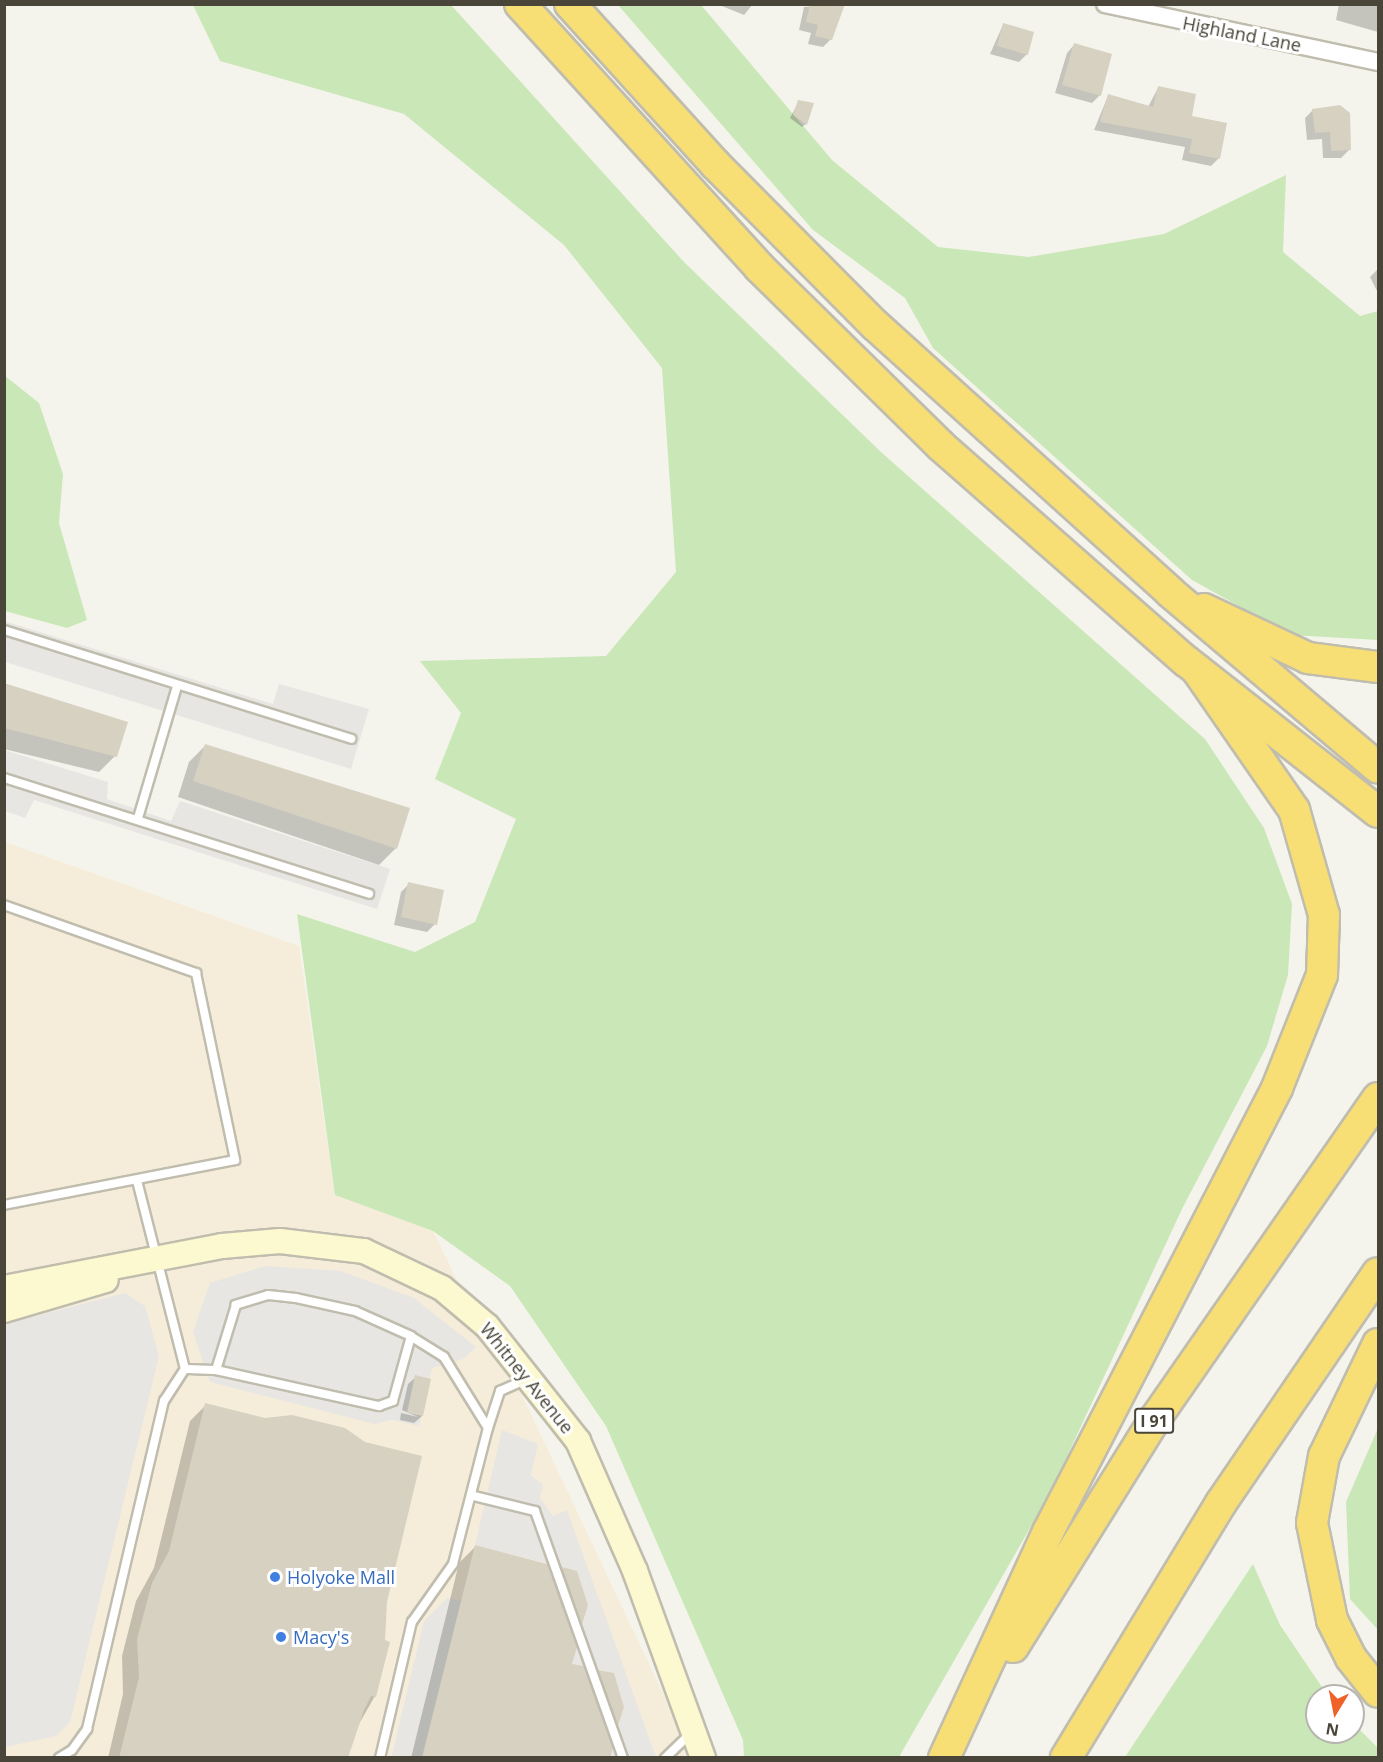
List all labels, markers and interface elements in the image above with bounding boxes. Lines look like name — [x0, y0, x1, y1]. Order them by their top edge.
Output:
street label: Highland Lane — [1181, 12, 1303, 56]
street label: Whitney Avenue — [476, 1318, 578, 1438]
road number: I 91 — [1133, 1408, 1175, 1434]
place label: Holyoke Mall — [287, 1566, 395, 1588]
marker: Holyoke Mall — [268, 1570, 282, 1584]
place label: Macy's — [293, 1626, 349, 1648]
marker: Macy's — [274, 1630, 288, 1644]
north arrow — [1305, 1684, 1365, 1744]
text: N — [1324, 1718, 1341, 1742]

